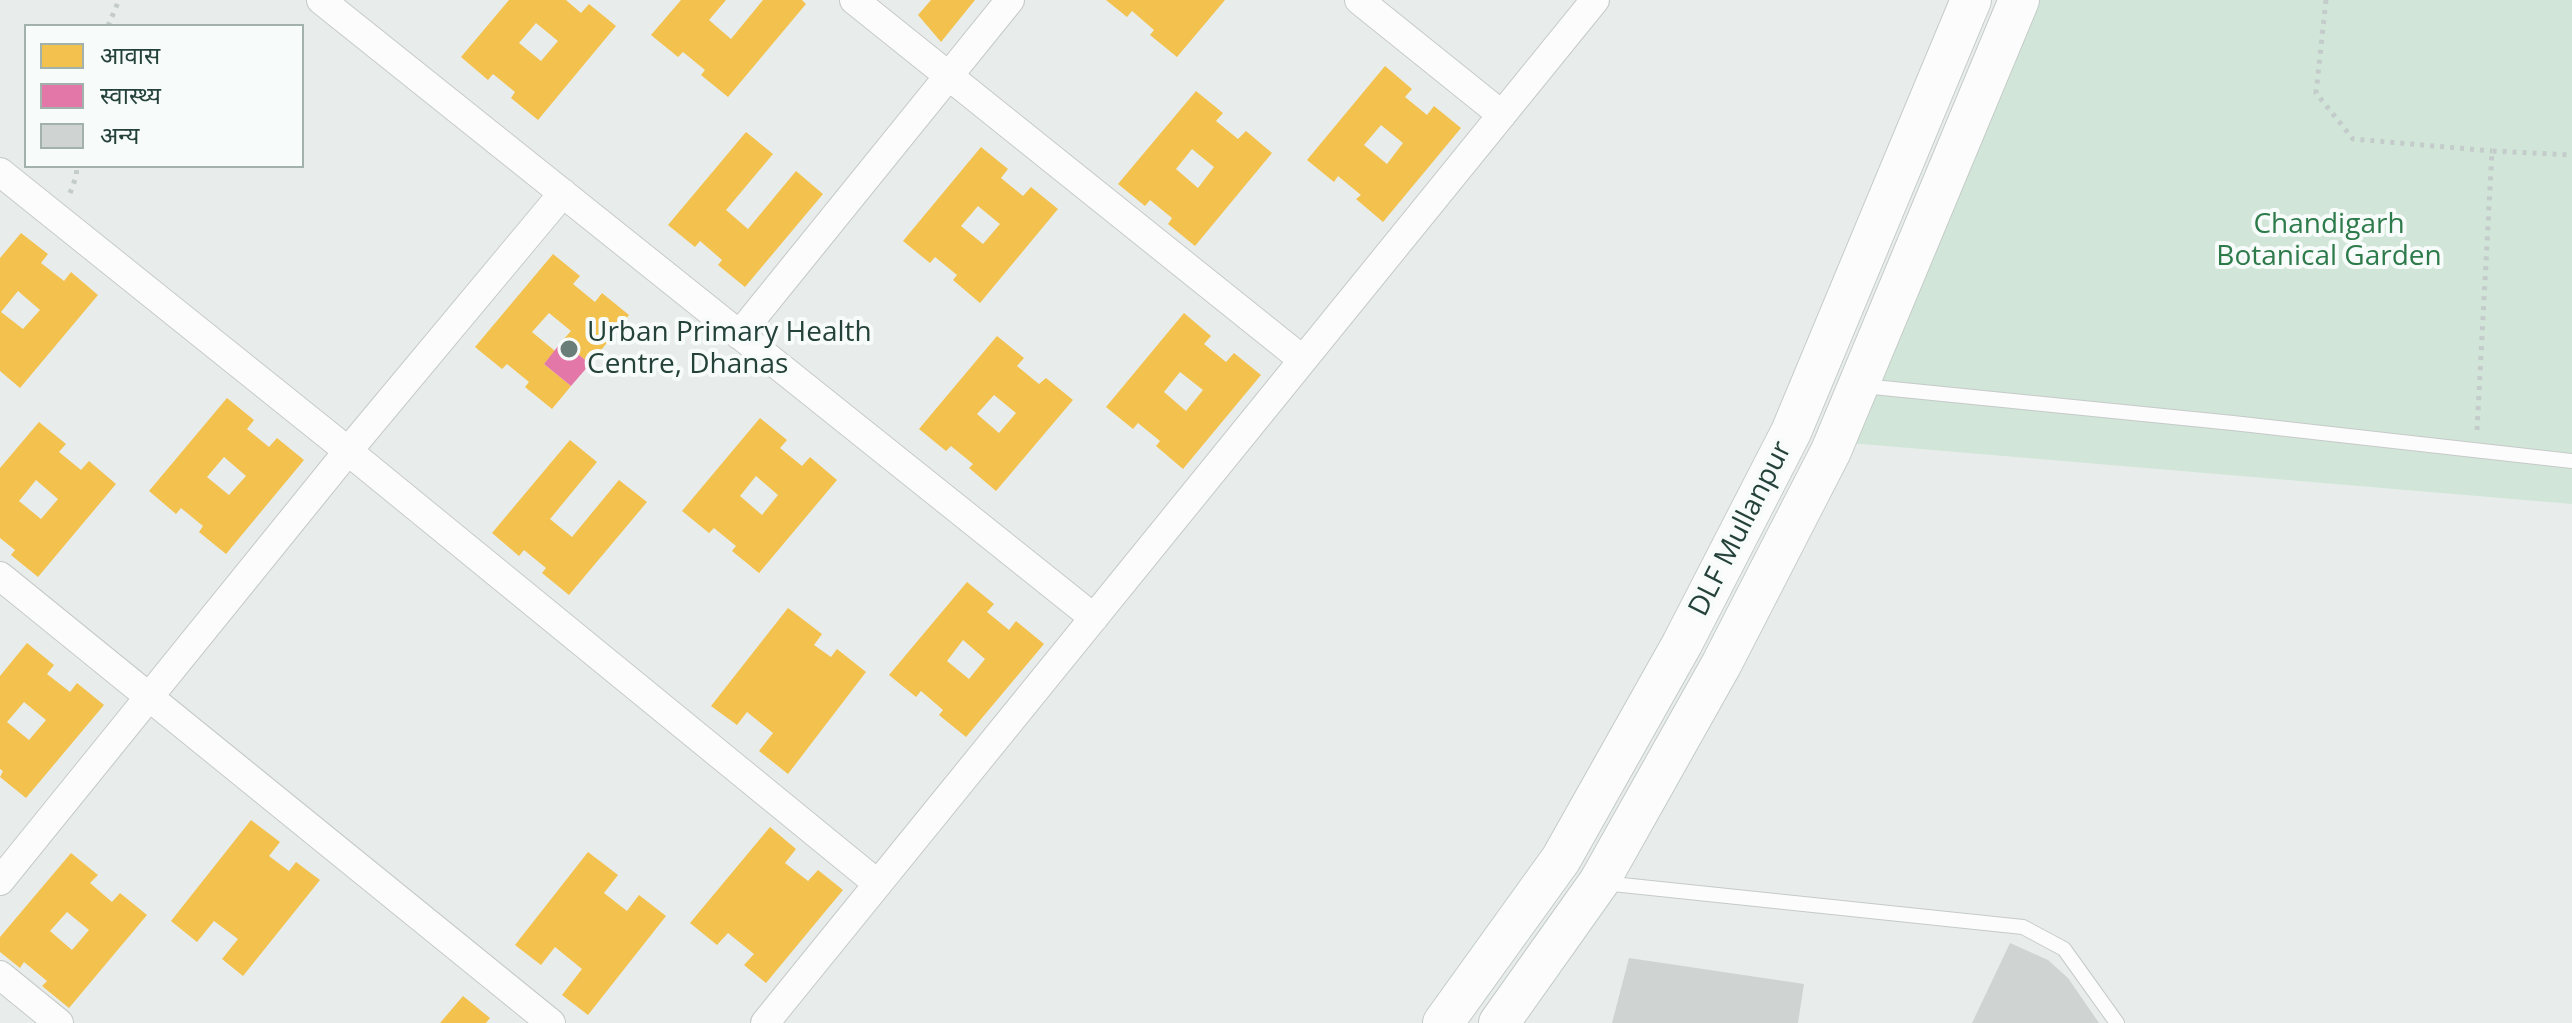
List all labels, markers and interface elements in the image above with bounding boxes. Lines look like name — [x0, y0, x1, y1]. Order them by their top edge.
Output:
legend — [24, 24, 304, 168]
text: आवास — [100, 38, 160, 71]
text: स्वास्थ्य — [100, 78, 161, 111]
text: अन्य — [100, 118, 139, 151]
park label: Chandigarh Botanical Garden — [2216, 208, 2442, 274]
place label: Urban Primary Health Centre, Dhanas — [587, 316, 872, 382]
marker: Urban Primary Health Centre, Dhanas — [558, 338, 580, 360]
street label: DLF Mullanpur — [1683, 436, 1799, 622]

